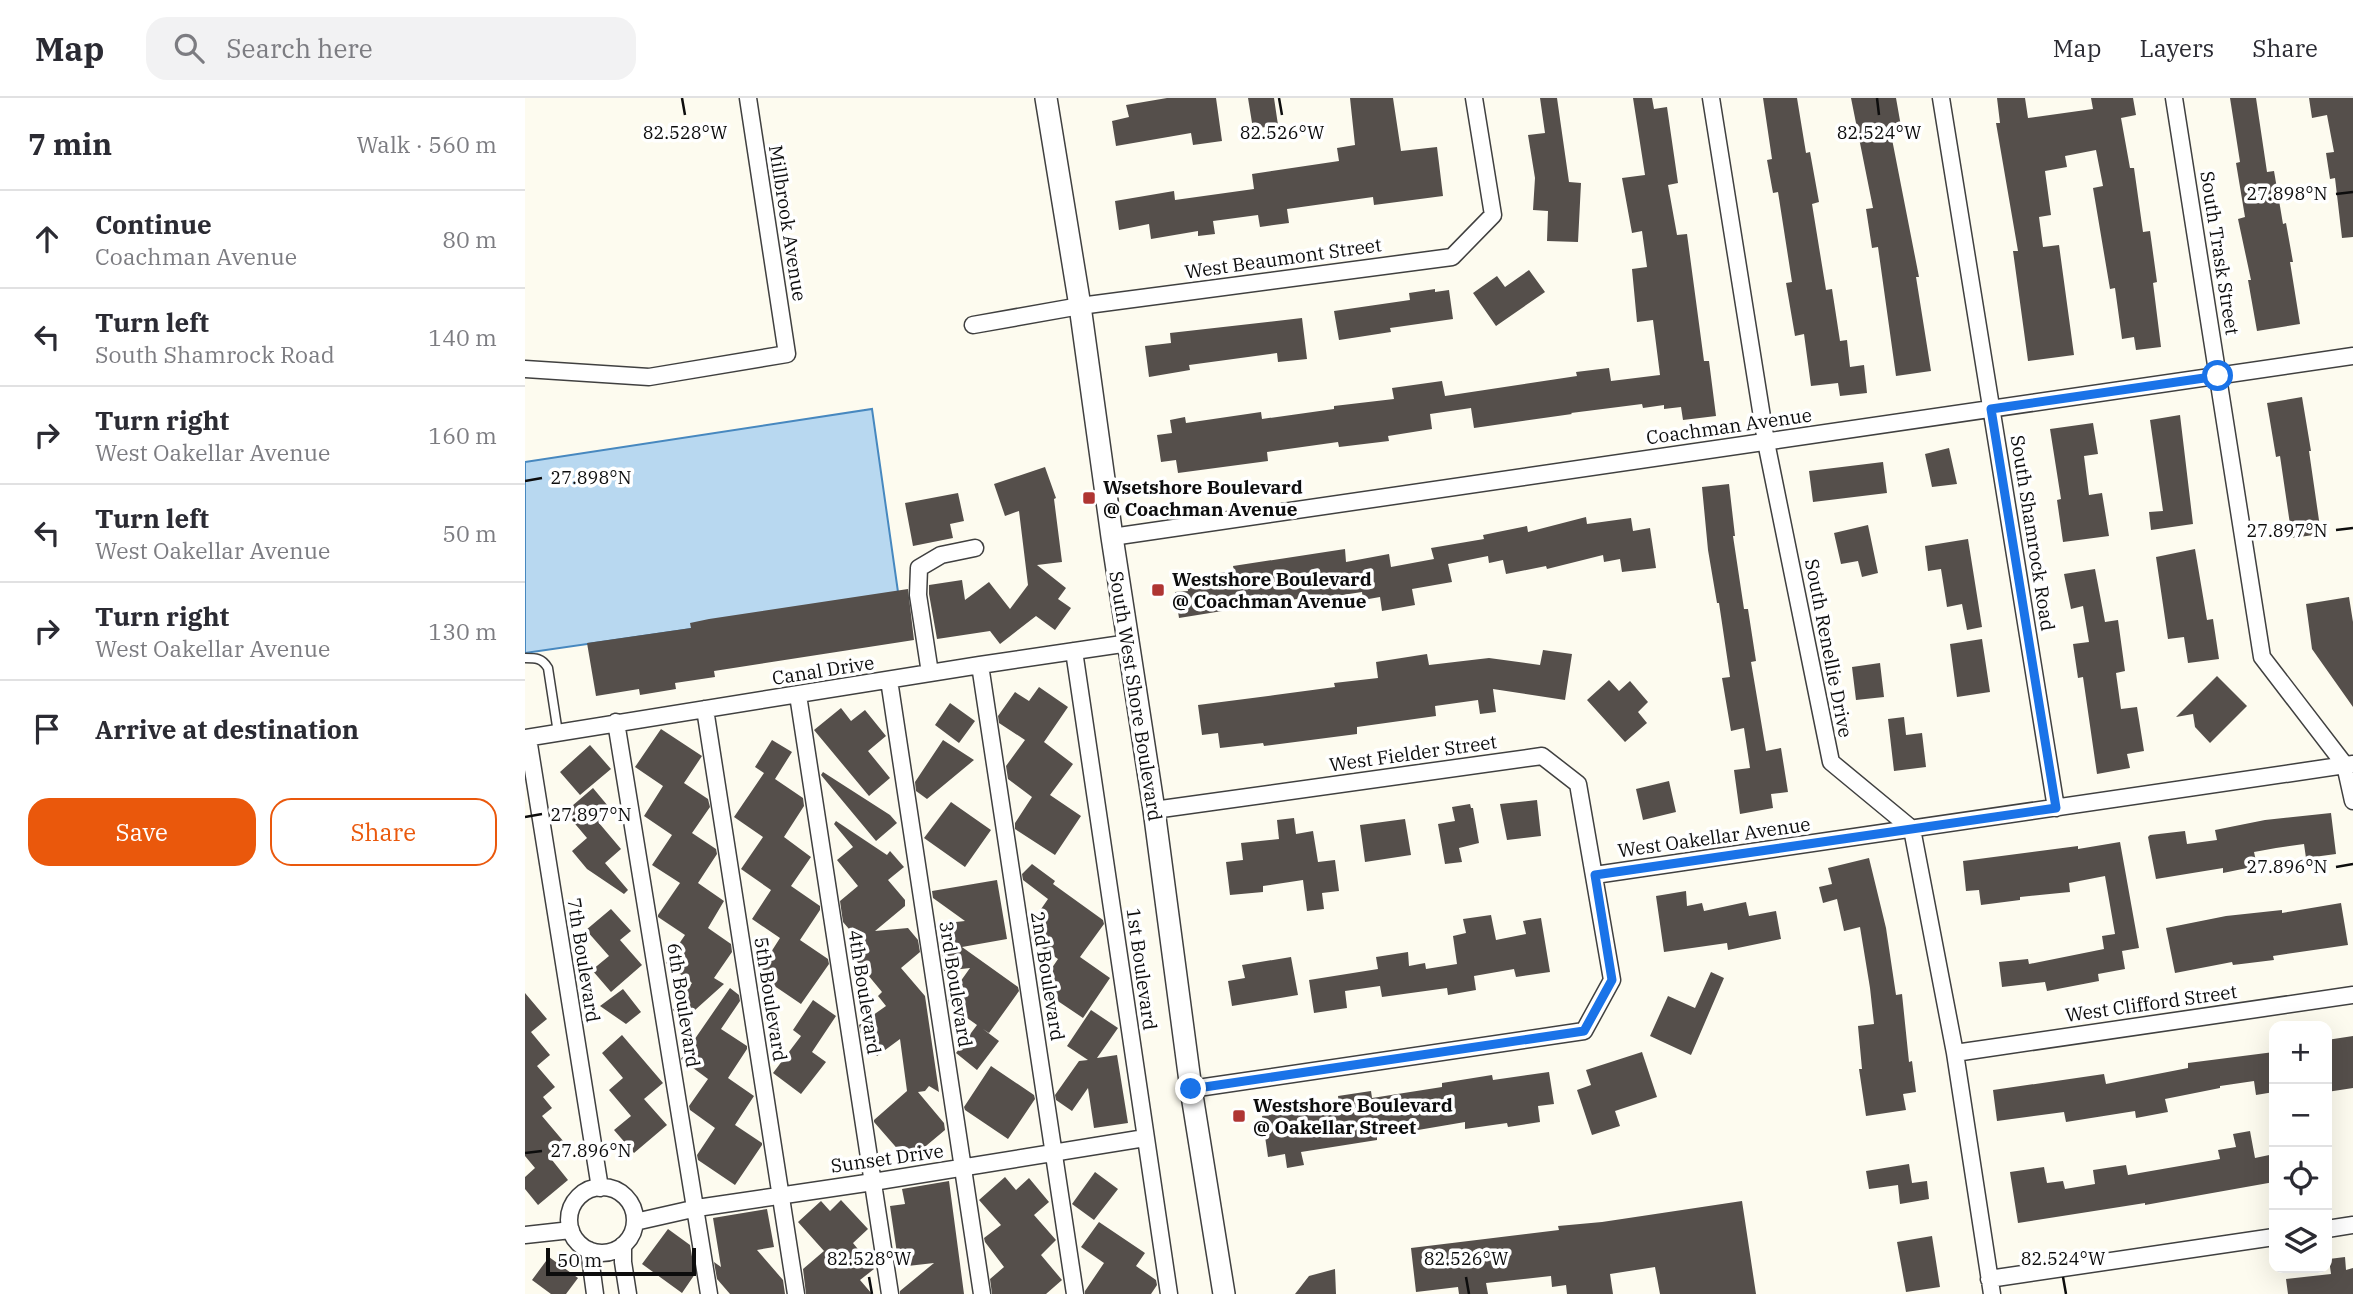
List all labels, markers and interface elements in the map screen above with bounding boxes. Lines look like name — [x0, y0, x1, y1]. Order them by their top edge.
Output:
search box — [146, 17, 636, 80]
text: Map — [35, 27, 104, 70]
icon: search — [170, 29, 208, 67]
text: Search here — [226, 31, 373, 65]
text: Map — [2053, 32, 2101, 64]
text: Layers — [2139, 32, 2214, 64]
text: Share — [2252, 32, 2318, 64]
text: 82.528°W — [643, 121, 728, 144]
text: 82.526°W — [1240, 121, 1325, 144]
text: 82.524°W — [1837, 121, 1922, 144]
text: 7 min — [28, 124, 112, 163]
text: Walk · 560 m — [356, 129, 497, 159]
street label: Millbrook Avenue — [764, 143, 812, 303]
street label: South Trask Street — [2195, 169, 2245, 337]
text: 27.898°N — [2246, 182, 2328, 205]
text: Continue — [95, 207, 212, 241]
icon: ahead — [28, 220, 66, 258]
text: 80 m — [442, 224, 497, 254]
street label: West Beaumont Street — [1183, 232, 1383, 284]
text: Coachman Avenue — [95, 241, 297, 271]
text: Turn left — [95, 305, 209, 339]
icon: left — [28, 318, 66, 356]
text: 140 m — [428, 322, 497, 352]
text: South Shamrock Road — [95, 339, 335, 369]
route start — [2202, 360, 2233, 391]
text: Turn right — [95, 403, 229, 437]
street label: Coachman Avenue — [1645, 403, 1813, 449]
icon: right — [28, 416, 66, 454]
text: 160 m — [428, 420, 497, 450]
street label: South Shamrock Road — [2006, 433, 2060, 633]
text: West Oakellar Avenue — [95, 437, 330, 467]
text: 27.898°N — [550, 466, 632, 489]
place label: Wsetshore Boulevard @ Coachman Avenue — [1103, 475, 1303, 521]
marker: Wsetshore Boulevard @ Coachman Avenue — [1081, 490, 1097, 506]
text: Turn left — [95, 501, 209, 535]
icon: left — [28, 514, 66, 552]
text: 50 m — [442, 518, 497, 548]
text: 27.897°N — [2246, 519, 2328, 542]
text: West Oakellar Avenue — [95, 535, 330, 565]
street label: South Renellie Drive — [1800, 557, 1858, 739]
place label: Westshore Boulevard @ Coachman Avenue — [1172, 567, 1372, 613]
street label: South West Shore Boulevard — [1104, 569, 1168, 823]
marker: Westshore Boulevard @ Coachman Avenue — [1150, 582, 1166, 598]
text: Turn right — [95, 599, 229, 633]
icon: right — [28, 612, 66, 650]
text: 130 m — [428, 616, 497, 646]
text: West Oakellar Avenue — [95, 633, 330, 663]
street label: Canal Drive — [770, 650, 876, 690]
icon: arrive — [28, 710, 66, 748]
text: Arrive at destination — [95, 712, 359, 746]
street label: West Fielder Street — [1328, 729, 1499, 777]
button: Save — [28, 798, 256, 866]
button: Share — [270, 798, 497, 866]
text: 27.897°N — [550, 803, 632, 826]
street label: West Oakellar Avenue — [1616, 812, 1812, 862]
text: 27.896°N — [2246, 855, 2328, 878]
street label: 7th Boulevard — [562, 896, 606, 1024]
street label: 1st Boulevard — [1122, 906, 1162, 1032]
street label: 2nd Boulevard — [1026, 910, 1070, 1042]
street label: 3rd Boulevard — [934, 919, 978, 1049]
street label: 4th Boulevard — [843, 928, 887, 1056]
street label: 5th Boulevard — [749, 935, 793, 1063]
street label: 6th Boulevard — [662, 941, 706, 1069]
street label: West Clifford Street — [2064, 979, 2239, 1027]
map controls — [2269, 1021, 2332, 1273]
button: + — [2269, 1021, 2332, 1084]
route end — [1175, 1073, 1206, 1104]
button: − — [2269, 1084, 2332, 1147]
place label: Westshore Boulevard @ Oakellar Street — [1253, 1093, 1453, 1139]
marker: Westshore Boulevard @ Oakellar Street — [1231, 1108, 1247, 1124]
street label: Sunset Drive — [829, 1138, 945, 1178]
text: 27.896°N — [550, 1139, 632, 1162]
button: locate — [2269, 1147, 2332, 1210]
button: layers — [2269, 1210, 2332, 1273]
scale bar — [546, 1245, 697, 1277]
text: 82.528°W — [827, 1247, 912, 1270]
text: 82.526°W — [1424, 1247, 1509, 1270]
text: 82.524°W — [2021, 1247, 2106, 1270]
text: 50 m — [557, 1248, 602, 1272]

